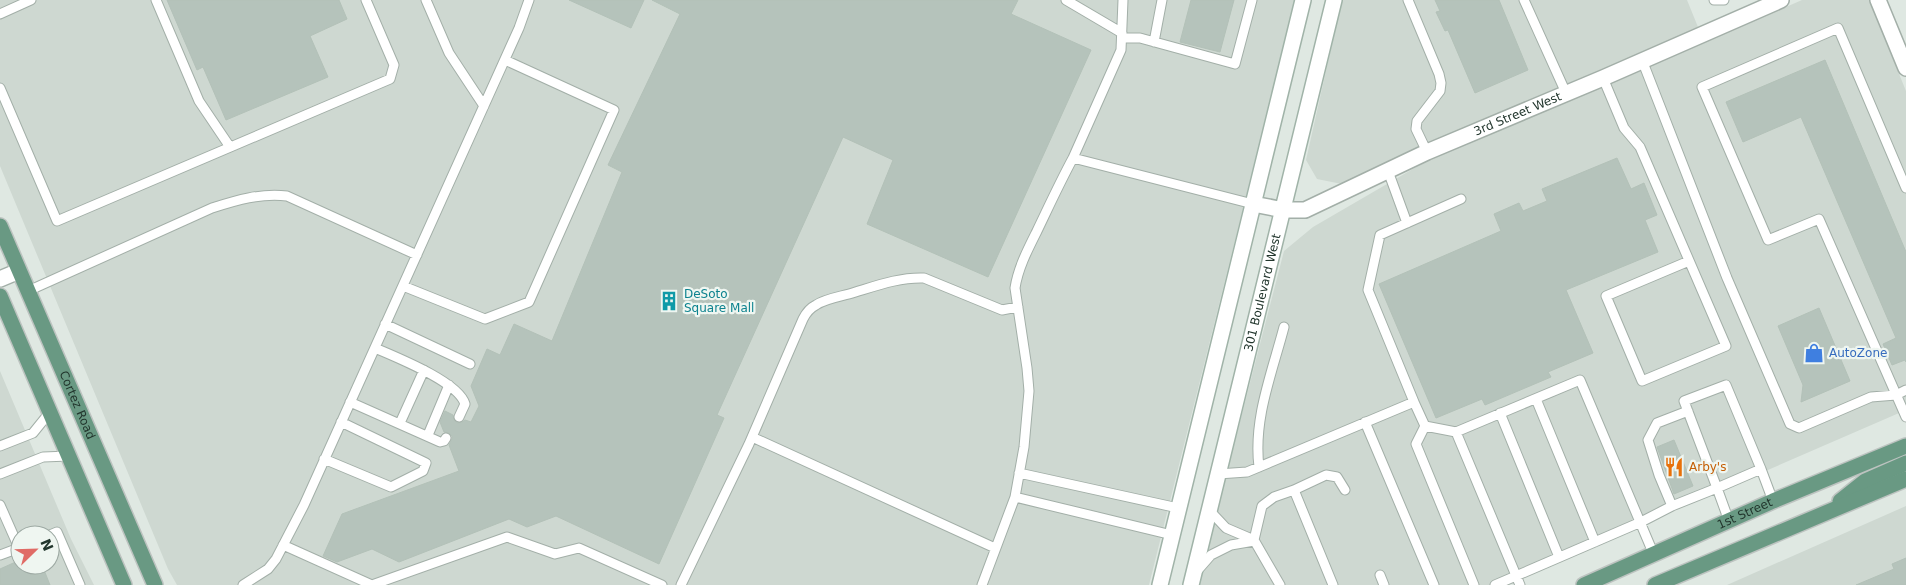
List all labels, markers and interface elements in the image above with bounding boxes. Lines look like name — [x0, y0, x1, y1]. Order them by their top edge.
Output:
street label: 3rd Street West — [1472, 89, 1564, 138]
street label: 301 Boulevard West — [1241, 232, 1284, 353]
place label: DeSoto Square Mall — [684, 287, 754, 315]
building icon: DeSoto Square Mall — [658, 290, 680, 312]
shop icon: AutoZone — [1803, 342, 1825, 364]
place label: AutoZone — [1829, 346, 1887, 360]
street label: Cortez Road — [56, 369, 98, 441]
restaurant icon: Arby's — [1663, 456, 1685, 478]
place label: Arby's — [1689, 460, 1726, 474]
street label: 1st Street — [1715, 495, 1775, 532]
north arrow — [10, 525, 60, 575]
text: N — [37, 536, 57, 553]

